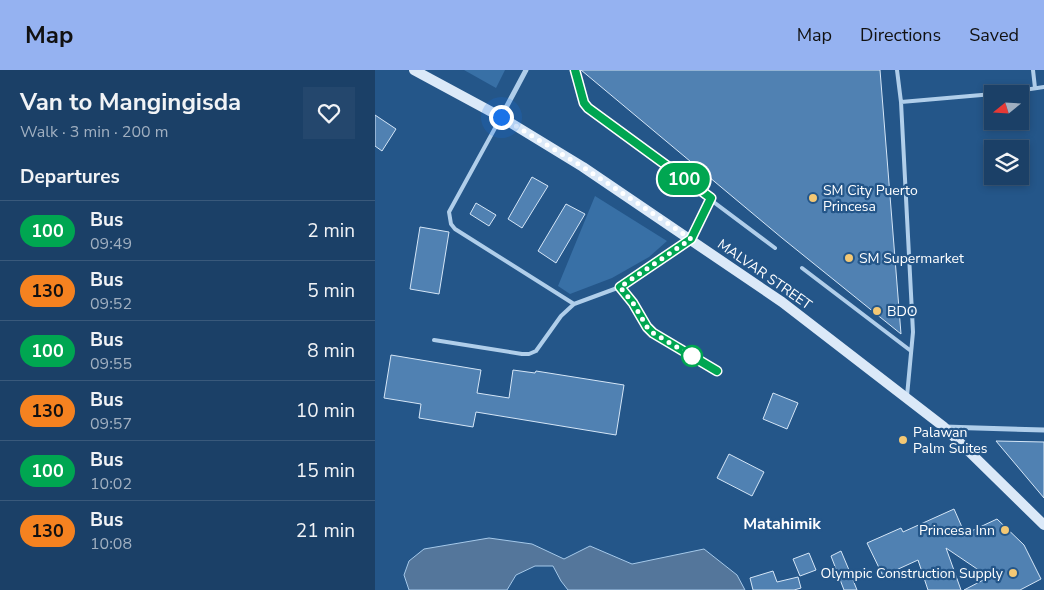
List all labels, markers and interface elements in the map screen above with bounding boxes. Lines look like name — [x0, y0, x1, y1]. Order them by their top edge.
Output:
text: Map — [25, 19, 73, 51]
text: Map — [797, 23, 832, 47]
text: Directions — [860, 23, 941, 47]
text: Saved — [969, 23, 1019, 47]
north arrow — [984, 85, 1029, 130]
map controls — [984, 85, 1029, 185]
text: Van to Mangingisda — [20, 86, 241, 118]
button: heart — [303, 87, 355, 139]
your location — [489, 105, 514, 130]
text: Walk · 3 min · 200 m — [20, 121, 168, 143]
button: layers — [984, 140, 1029, 185]
line badge: 100 — [655, 163, 713, 195]
text: Departures — [20, 164, 120, 190]
text: 100 — [668, 167, 700, 191]
place label: SM City Puerto Princesa — [823, 181, 918, 216]
marker: SM City Puerto Princesa — [807, 192, 819, 204]
text: Bus — [90, 207, 123, 233]
text: 2 min — [307, 218, 355, 244]
text: 100 — [31, 219, 64, 243]
text: 09:49 — [90, 233, 132, 255]
street label: MALVAR STREET — [714, 235, 816, 314]
place label: SM Supermarket — [859, 249, 964, 268]
marker: SM Supermarket — [843, 252, 855, 264]
text: Bus — [90, 267, 123, 293]
text: 5 min — [307, 278, 355, 304]
text: 130 — [31, 279, 64, 303]
text: 09:52 — [90, 293, 132, 315]
place label: BDO — [887, 302, 918, 321]
marker: BDO — [871, 305, 883, 317]
text: Bus — [90, 327, 123, 353]
text: 8 min — [307, 338, 355, 364]
text: 100 — [31, 339, 64, 363]
unlabelled marker — [681, 345, 703, 367]
text: 09:55 — [90, 353, 132, 375]
text: Bus — [90, 387, 123, 413]
text: 10 min — [296, 398, 355, 424]
text: 130 — [31, 399, 64, 423]
text: 09:57 — [90, 413, 132, 435]
place label: Palawan Palm Suites — [913, 423, 988, 458]
marker: Palawan Palm Suites — [897, 434, 909, 446]
text: Bus — [90, 447, 123, 473]
text: 15 min — [296, 458, 355, 484]
text: 100 — [31, 459, 64, 483]
text: 10:02 — [90, 473, 132, 495]
text: Bus — [90, 507, 123, 533]
district label: Matahimik — [743, 513, 821, 535]
text: 21 min — [296, 518, 355, 544]
text: 130 — [31, 519, 64, 543]
place label: Princesa Inn — [919, 521, 995, 540]
marker: Princesa Inn — [999, 524, 1011, 536]
text: 10:08 — [90, 533, 132, 555]
place label: Olympic Construction Supply — [821, 564, 1004, 583]
marker: Olympic Construction Supply — [1007, 567, 1019, 579]

